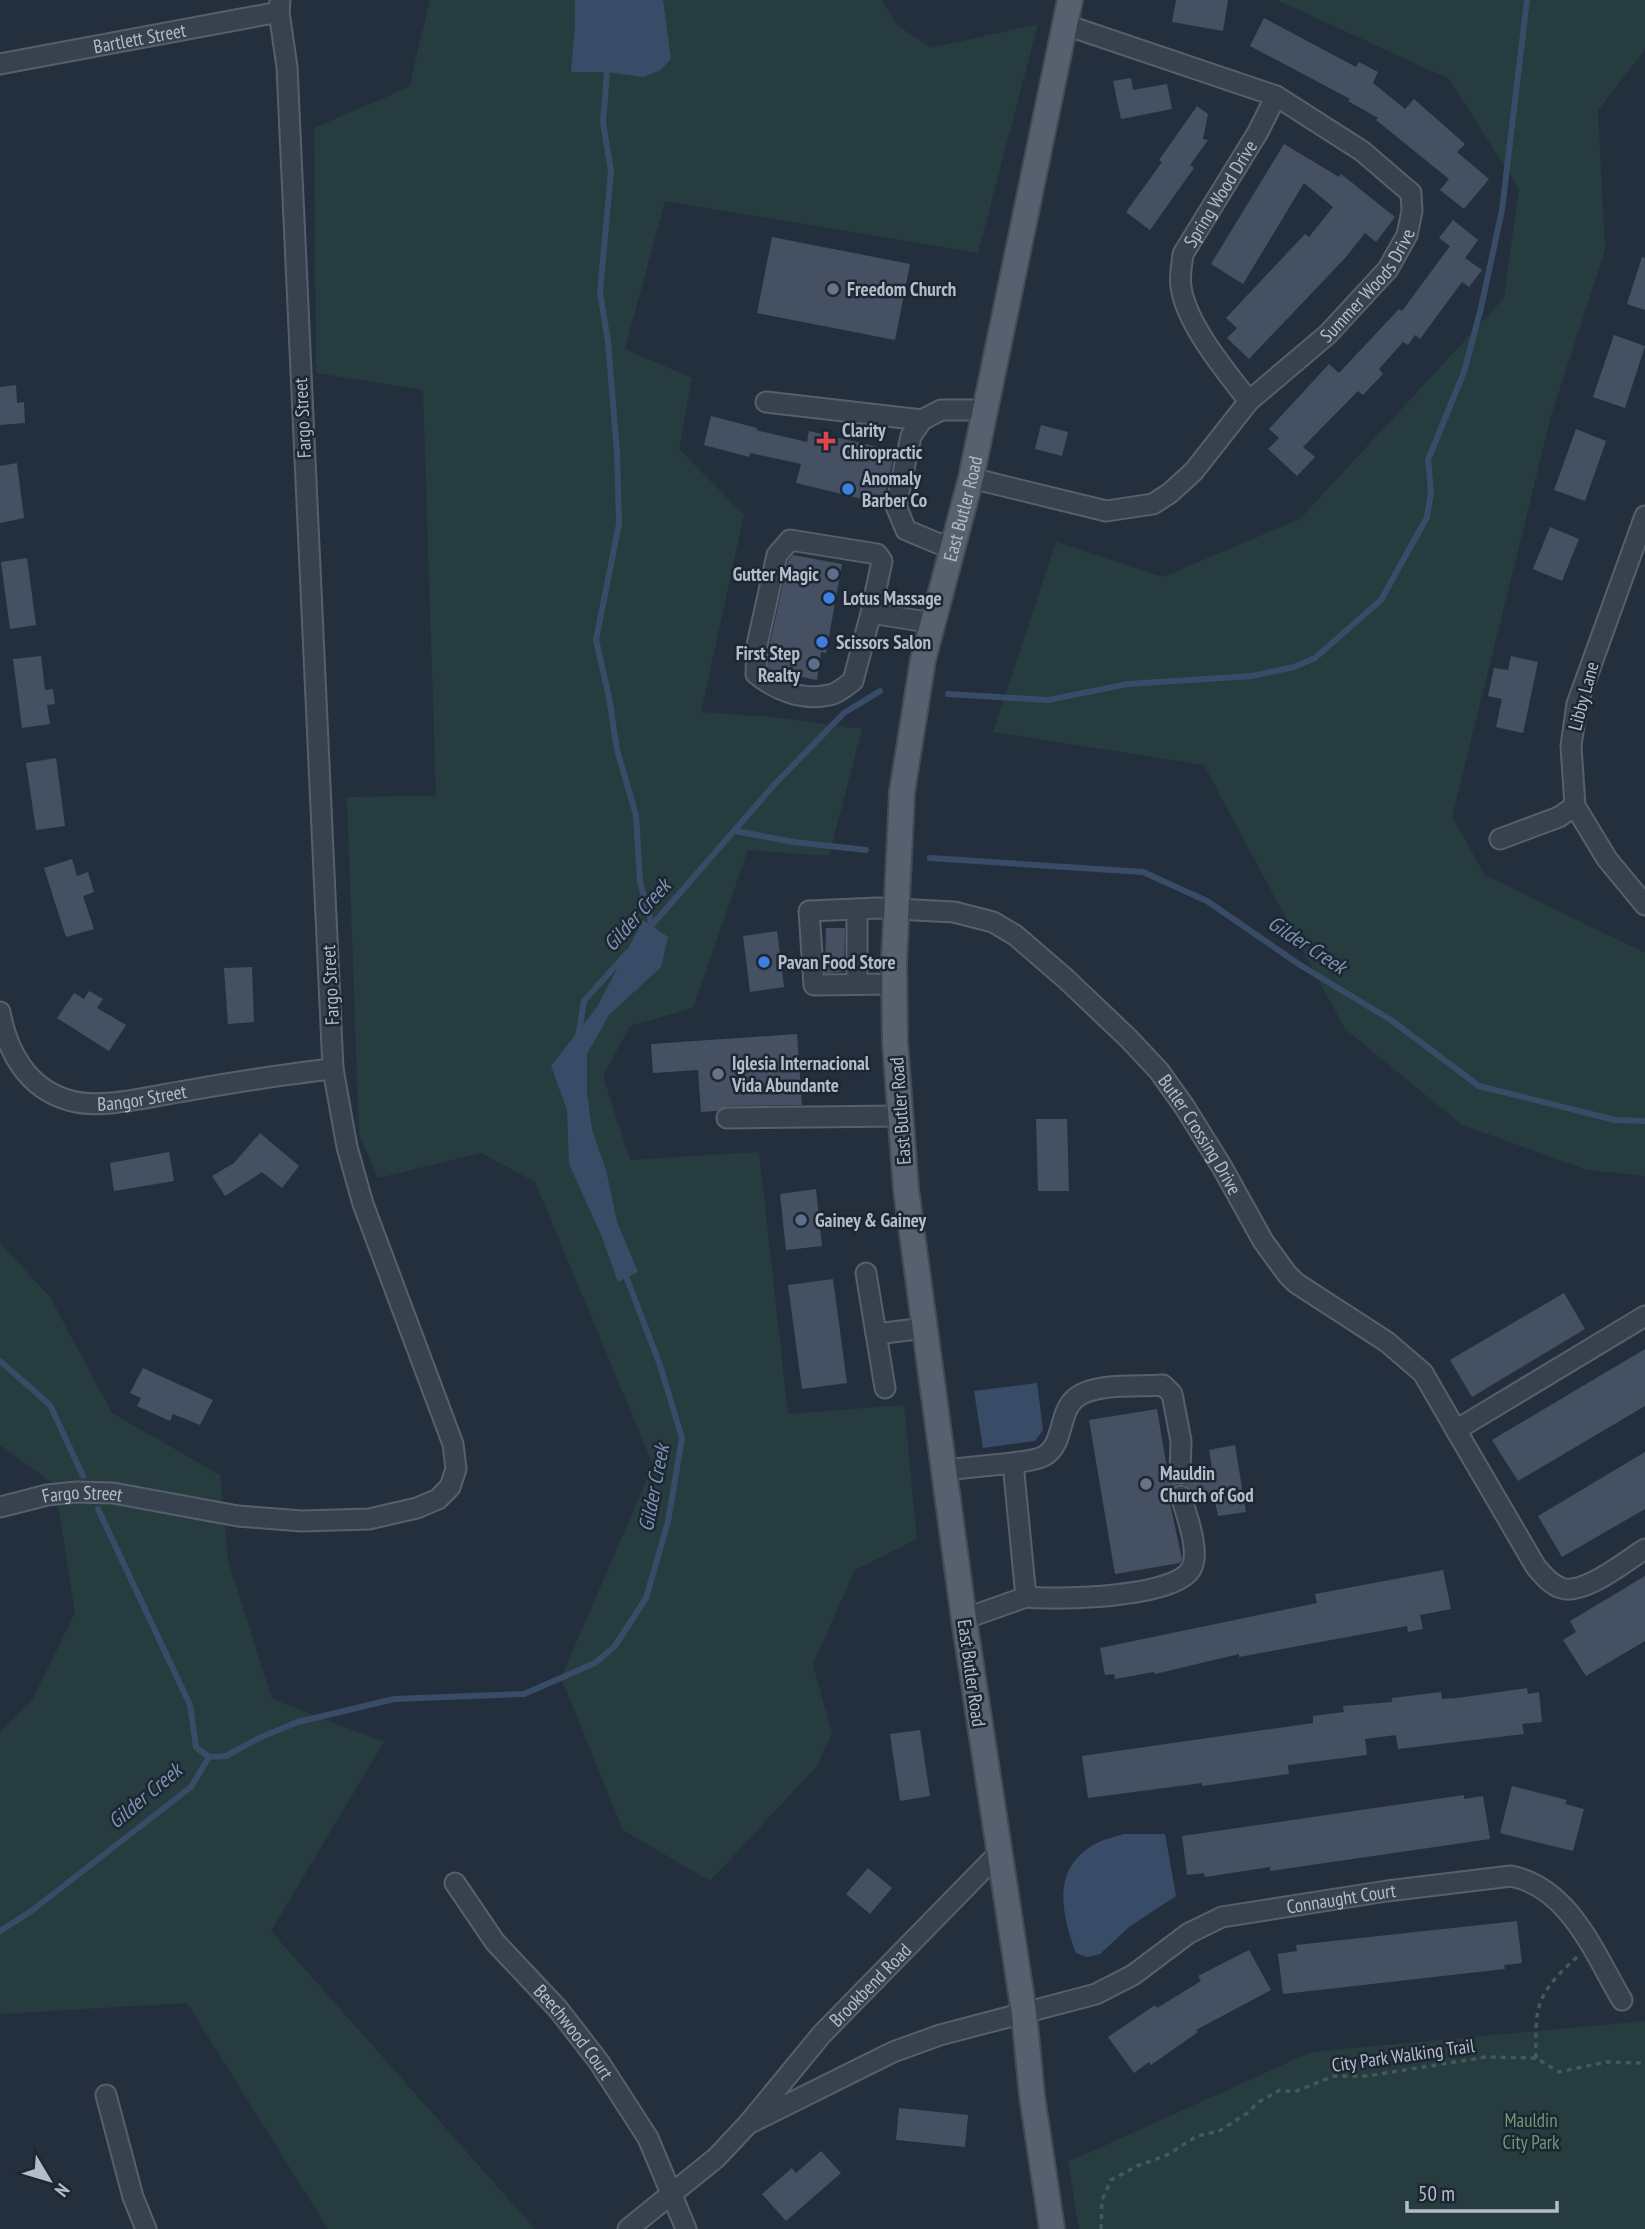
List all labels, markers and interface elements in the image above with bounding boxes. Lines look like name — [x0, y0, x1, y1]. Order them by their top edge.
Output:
street label: Bartlett Street — [91, 17, 189, 58]
street label: Spring Wood Drive — [1178, 136, 1262, 252]
street label: Summer Woods Drive — [1315, 227, 1420, 348]
place label: Freedom Church — [847, 277, 956, 301]
marker: Freedom Church — [825, 281, 841, 297]
street label: Fargo Street — [288, 376, 316, 459]
place label: Clarity Chiropractic — [842, 418, 923, 464]
marker: Clarity Chiropractic — [816, 431, 836, 451]
street label: East Butler Road — [938, 454, 987, 564]
place label: Anomaly Barber Co — [861, 466, 927, 512]
marker: Anomaly Barber Co — [840, 481, 856, 497]
place label: Gutter Magic — [733, 562, 819, 586]
marker: Gutter Magic — [825, 566, 841, 582]
place label: Lotus Massage — [843, 586, 942, 610]
marker: Lotus Massage — [821, 590, 837, 606]
place label: Scissors Salon — [836, 630, 931, 654]
marker: Scissors Salon — [814, 634, 830, 650]
place label: First Step Realty — [736, 641, 801, 687]
marker: First Step Realty — [806, 656, 822, 672]
street label: Libby Lane — [1562, 659, 1604, 733]
water label: Gilder Creek — [597, 871, 678, 956]
water label: Gilder Creek — [1263, 909, 1354, 981]
street label: Fargo Street — [316, 943, 344, 1026]
place label: Pavan Food Store — [778, 950, 896, 974]
marker: Pavan Food Store — [756, 954, 772, 970]
place label: Iglesia Internacional Vida Abundante — [731, 1051, 870, 1097]
street label: East Butler Road — [884, 1056, 916, 1166]
marker: Iglesia Internacional Vida Abundante — [710, 1066, 726, 1082]
street label: Butler Crossing Drive — [1153, 1069, 1247, 1199]
street label: Bangor Street — [97, 1079, 189, 1116]
place label: Gainey & Gainey — [815, 1208, 927, 1232]
marker: Gainey & Gainey — [793, 1212, 809, 1228]
water label: Gilder Creek — [632, 1439, 676, 1534]
place label: Mauldin Church of God — [1160, 1461, 1254, 1507]
marker: Mauldin Church of God — [1138, 1476, 1154, 1492]
street label: Fargo Street — [39, 1480, 125, 1508]
street label: East Butler Road — [953, 1618, 991, 1728]
water label: Gilder Creek — [102, 1755, 189, 1834]
street label: Connaught Court — [1285, 1878, 1398, 1919]
street label: Brookbend Road — [824, 1938, 916, 2032]
street label: Beechwood Court — [529, 1979, 619, 2084]
street label: City Park Walking Trail — [1330, 2033, 1477, 2077]
park label: Mauldin City Park — [1503, 2108, 1560, 2154]
north arrow — [14, 2145, 84, 2215]
scale bar — [1407, 2170, 1558, 2214]
text: N — [50, 2179, 75, 2202]
text: 50 m — [1418, 2180, 1455, 2207]

